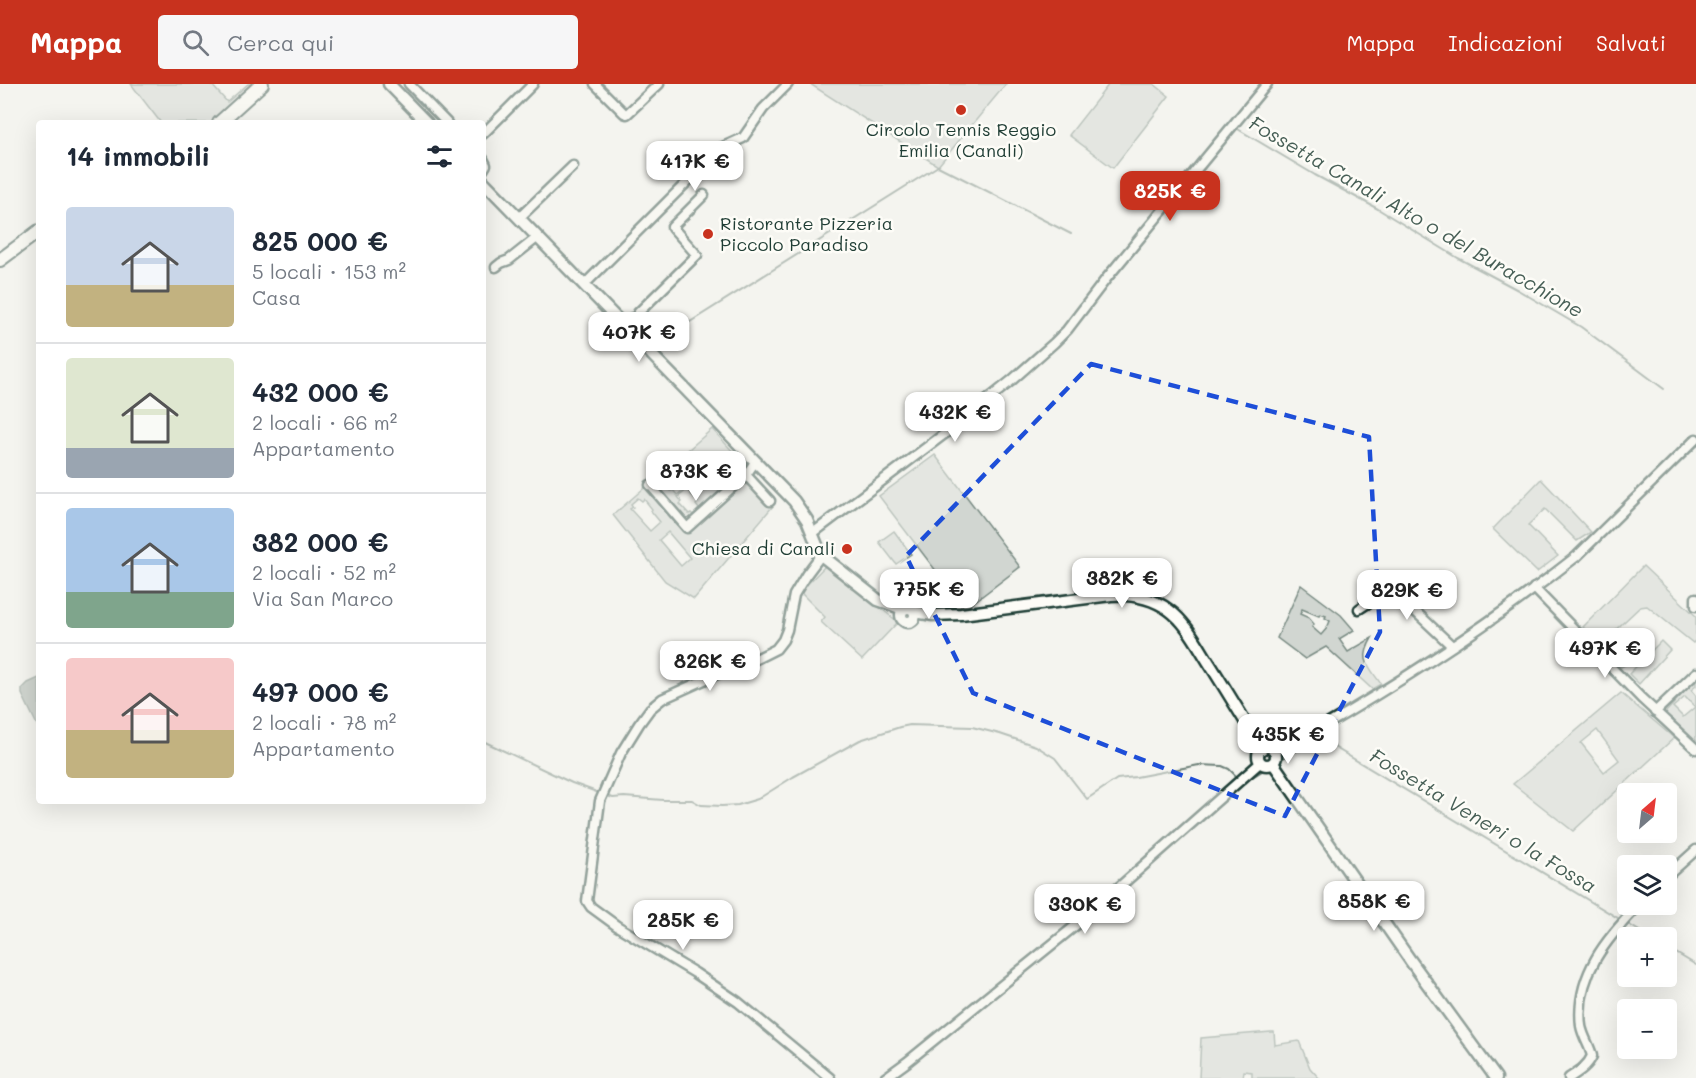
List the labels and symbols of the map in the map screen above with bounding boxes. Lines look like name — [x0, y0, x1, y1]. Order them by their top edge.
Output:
marker: Circolo Tennis Reggio Emilia (Canali) — [954, 103, 968, 117]
water label: Fossetta Canali Alto o del Buracchione — [1245, 109, 1588, 323]
place label: Circolo Tennis Reggio Emilia (Canali) — [866, 117, 1057, 162]
pin: 417K € — [646, 141, 744, 192]
pin: 825K € — [1121, 171, 1219, 222]
place label: Ristorante Pizzeria Piccolo Paradiso — [720, 211, 893, 256]
marker: Ristorante Pizzeria Piccolo Paradiso — [701, 227, 715, 241]
pin: 407K € — [590, 312, 688, 363]
pin: 432K € — [906, 392, 1004, 443]
pin: 873K € — [647, 451, 745, 502]
place label: Chiesa di Canali — [692, 536, 835, 560]
marker: Chiesa di Canali — [840, 542, 854, 556]
pin: 382K € — [1073, 558, 1171, 609]
pin: 775K € — [880, 569, 978, 620]
pin: 829K € — [1358, 570, 1456, 621]
pin: 497K € — [1556, 628, 1654, 679]
pin: 826K € — [661, 641, 759, 692]
pin: 435K € — [1239, 714, 1337, 765]
water label: Fossetta Veneri o la Fossa — [1365, 742, 1602, 898]
north arrow — [1617, 783, 1677, 843]
pin: 858K € — [1325, 881, 1423, 932]
pin: 330K € — [1036, 884, 1134, 935]
pin: 285K € — [634, 900, 732, 951]

